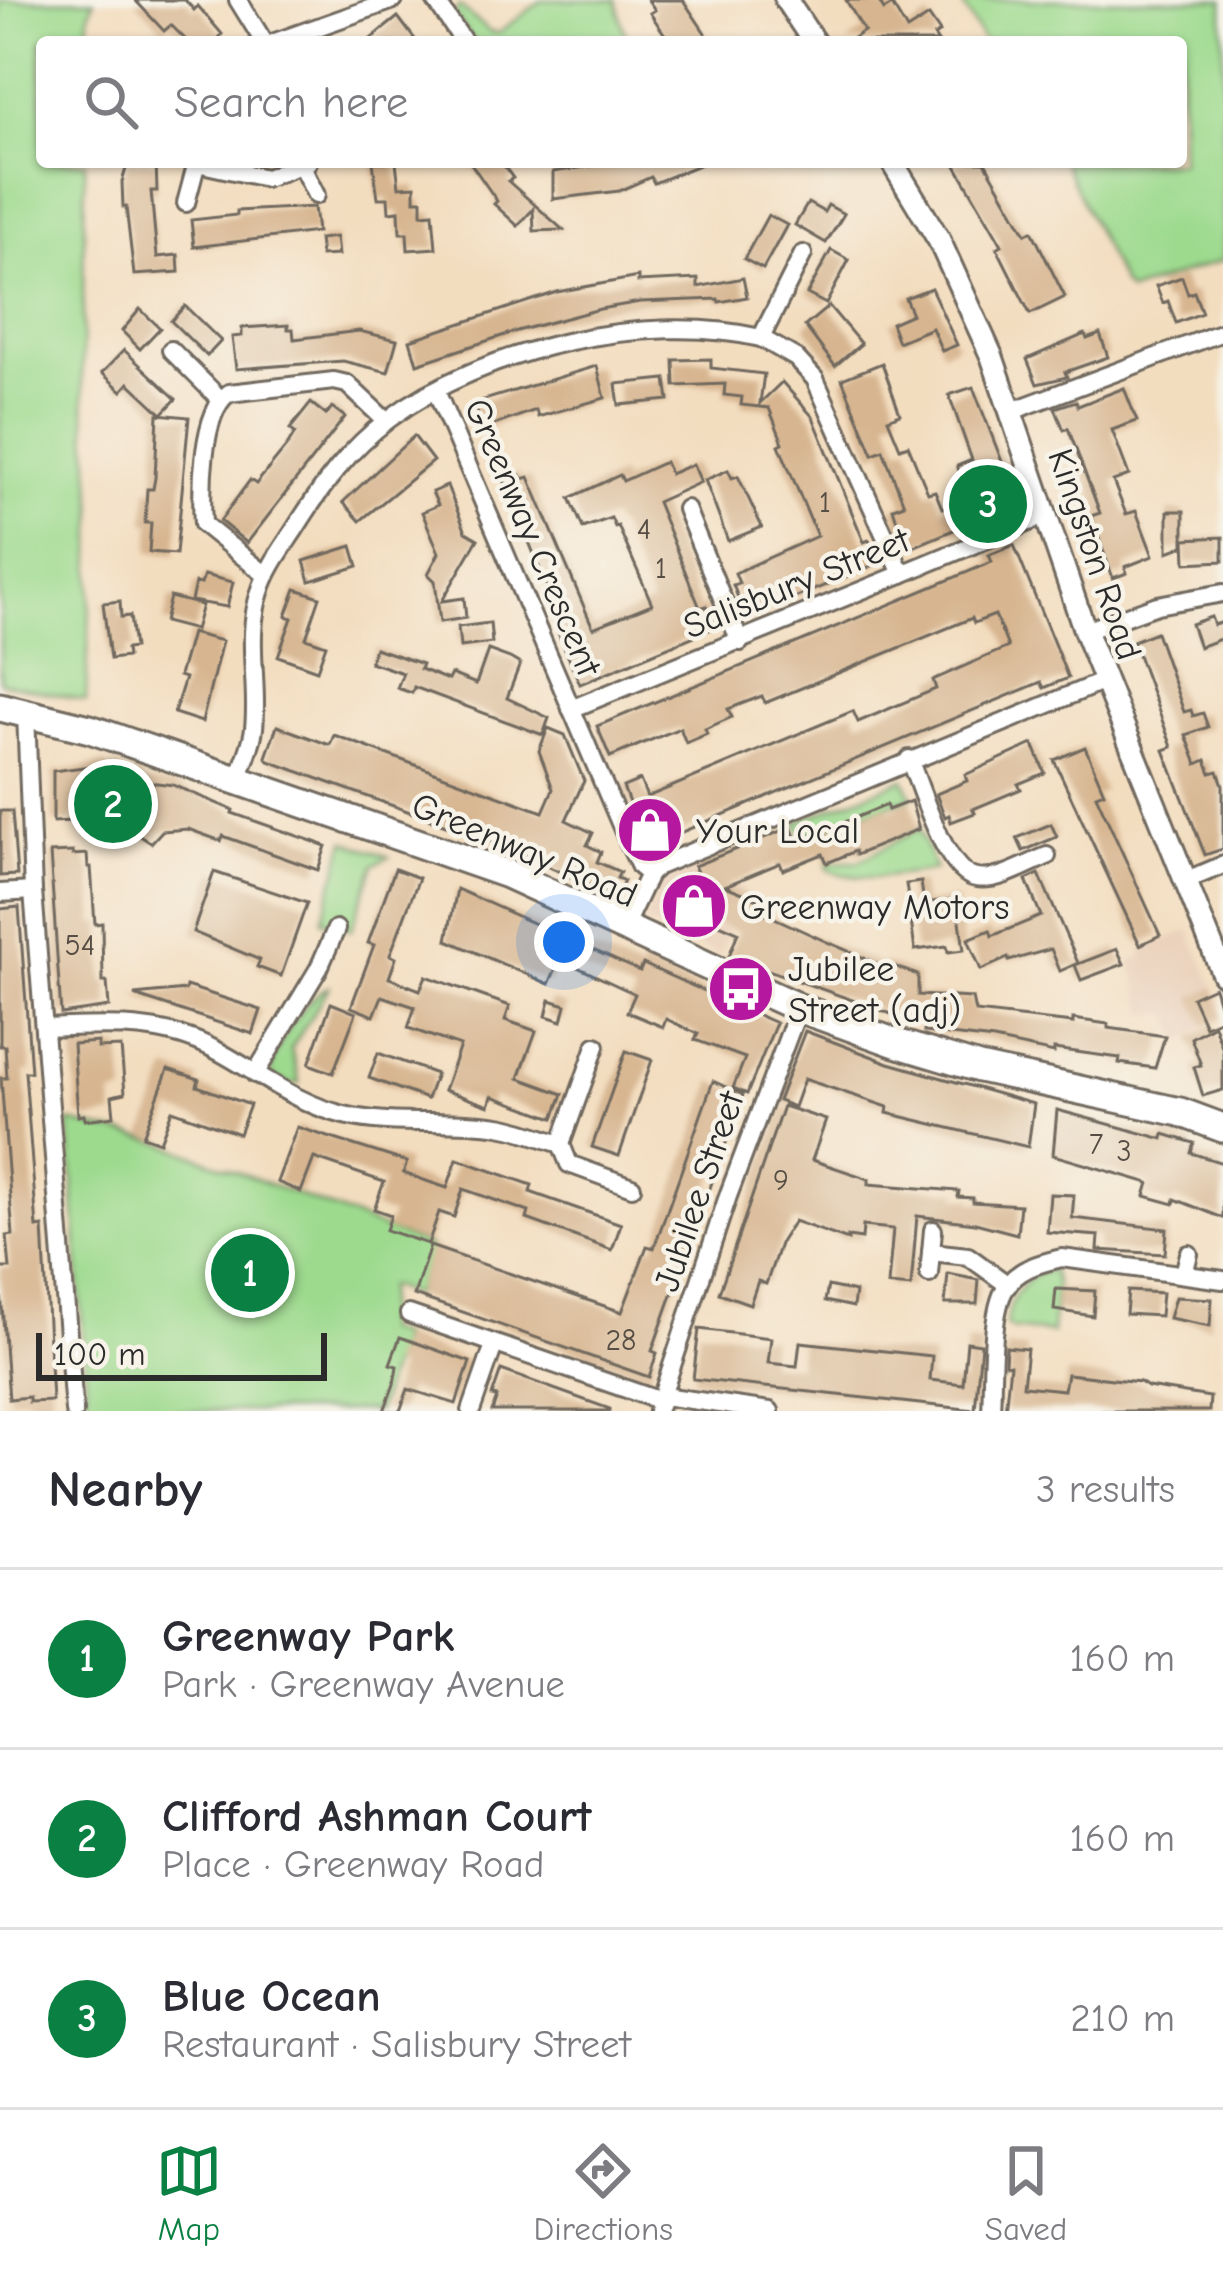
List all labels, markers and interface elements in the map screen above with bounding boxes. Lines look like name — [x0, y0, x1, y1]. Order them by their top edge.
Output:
search box — [36, 36, 1187, 168]
icon: search — [78, 69, 144, 135]
text: Search here — [174, 76, 408, 128]
street label: Greenway Crescent — [456, 393, 610, 684]
street label: Kingston Road — [1039, 444, 1150, 665]
pin: 3 — [949, 459, 1027, 549]
house number: 1 — [819, 485, 831, 520]
house number: 4 — [637, 512, 651, 547]
street label: Salisbury Street — [678, 519, 917, 647]
house number: 1 — [655, 551, 667, 586]
pin: 2 — [74, 759, 152, 849]
street label: Greenway Road — [406, 784, 643, 916]
shop icon: Your Local — [615, 795, 685, 865]
place label: Your Local — [696, 811, 859, 852]
shop icon: Greenway Motors — [659, 871, 729, 941]
place label: Greenway Motors — [740, 887, 1009, 928]
your location — [534, 912, 594, 972]
house number: 54 — [65, 928, 95, 963]
place label: Jubilee Street (adj) — [788, 949, 961, 1031]
bus stop icon: Jubilee Street (adj) — [706, 954, 776, 1024]
street label: Jubilee Street — [646, 1085, 753, 1297]
house number: 7 — [1089, 1127, 1103, 1162]
house number: 3 — [1116, 1134, 1132, 1169]
house number: 9 — [773, 1163, 789, 1198]
pin: 1 — [211, 1228, 289, 1318]
house number: 28 — [605, 1323, 637, 1358]
scale bar — [36, 1327, 327, 1380]
text: 100 m — [54, 1335, 146, 1373]
text: Nearby — [48, 1460, 202, 1519]
text: 3 results — [1036, 1467, 1175, 1512]
text: Greenway Park — [162, 1610, 454, 1662]
text: 1 — [79, 1636, 95, 1681]
text: 160 m — [1069, 1636, 1175, 1681]
text: Park · Greenway Avenue — [162, 1662, 565, 1707]
text: Clifford Ashman Court — [162, 1790, 592, 1842]
text: 2 — [77, 1816, 97, 1861]
text: 160 m — [1069, 1816, 1175, 1861]
text: Place · Greenway Road — [162, 1842, 544, 1887]
text: Blue Ocean — [162, 1970, 381, 2022]
text: 3 — [77, 1996, 97, 2041]
text: 210 m — [1070, 1996, 1175, 2041]
text: Restaurant · Salisbury Street — [162, 2022, 631, 2067]
tab: Map — [156, 2138, 222, 2248]
tab: Directions — [534, 2138, 673, 2248]
tab: Saved — [985, 2138, 1067, 2248]

